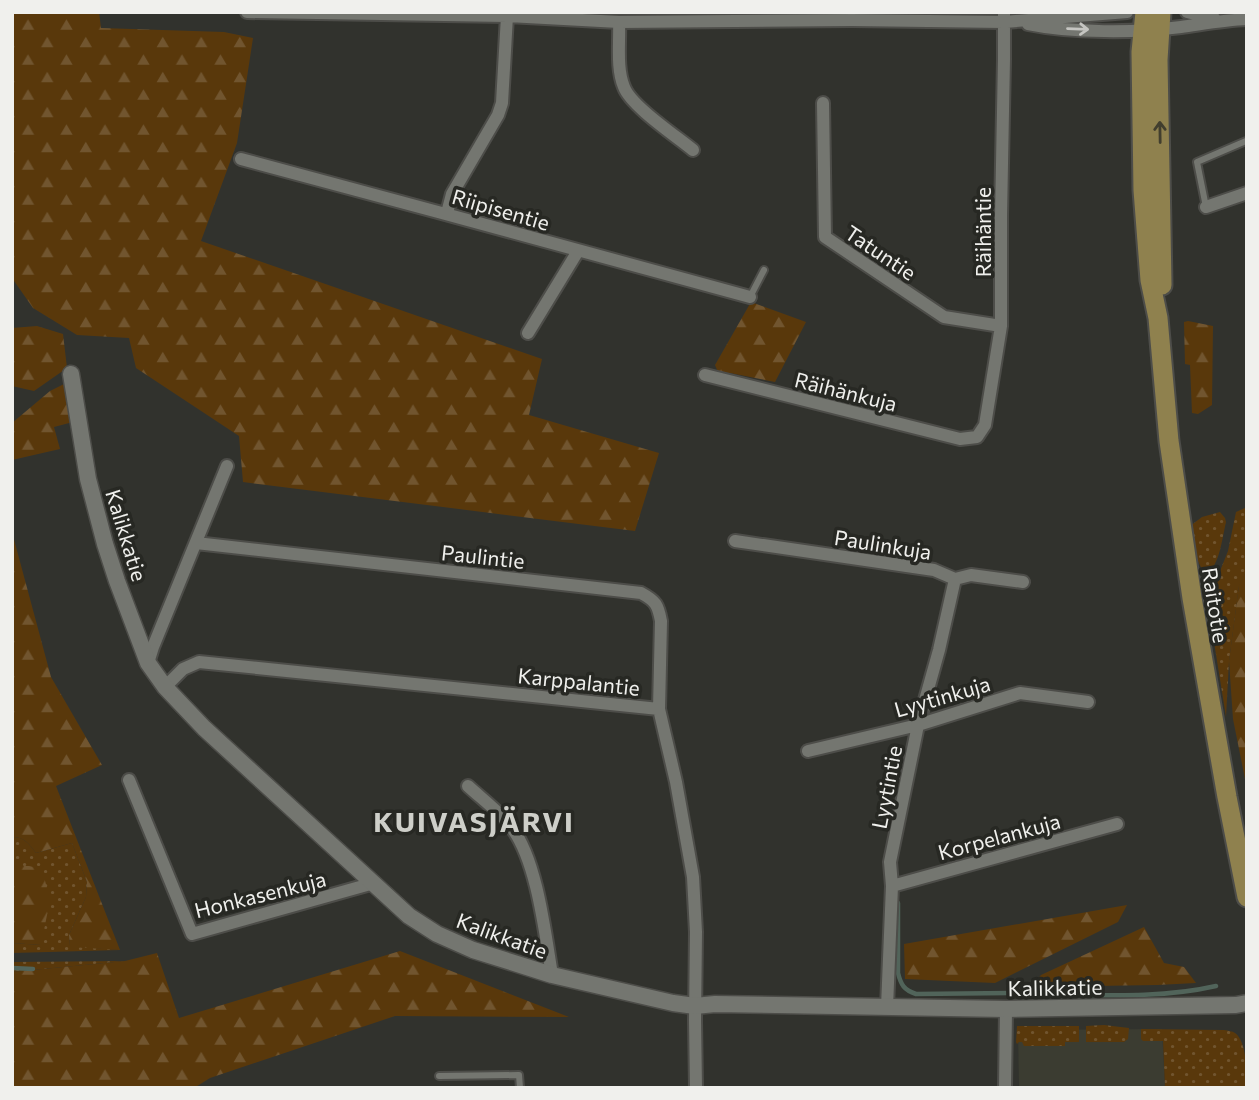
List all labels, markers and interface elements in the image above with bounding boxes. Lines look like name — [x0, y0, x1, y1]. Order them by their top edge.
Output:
one-way arrow — [1066, 23, 1089, 36]
one-way arrow — [1153, 121, 1166, 144]
street label: Riipisentie — [449, 183, 553, 235]
street label: Räihäntie — [970, 187, 995, 277]
street label: Tatuntie — [841, 219, 921, 285]
street label: Räihänkuja — [792, 366, 900, 416]
street label: Kalikkatie — [101, 486, 153, 584]
street label: Paulinkuja — [833, 524, 933, 564]
street label: Paulintie — [440, 539, 526, 573]
street label: Raitotie — [1198, 565, 1234, 645]
street label: Karppalantie — [517, 662, 641, 700]
street label: Lyytinkuja — [891, 670, 993, 722]
street label: Lyytintie — [866, 743, 906, 831]
district label: KUIVASJÄRVI — [373, 804, 575, 838]
street label: Korpelankuja — [935, 808, 1063, 864]
street label: Honkasenkuja — [192, 866, 328, 922]
street label: Kalikkatie — [453, 907, 551, 963]
street label: Kalikkatie — [1007, 974, 1103, 1000]

